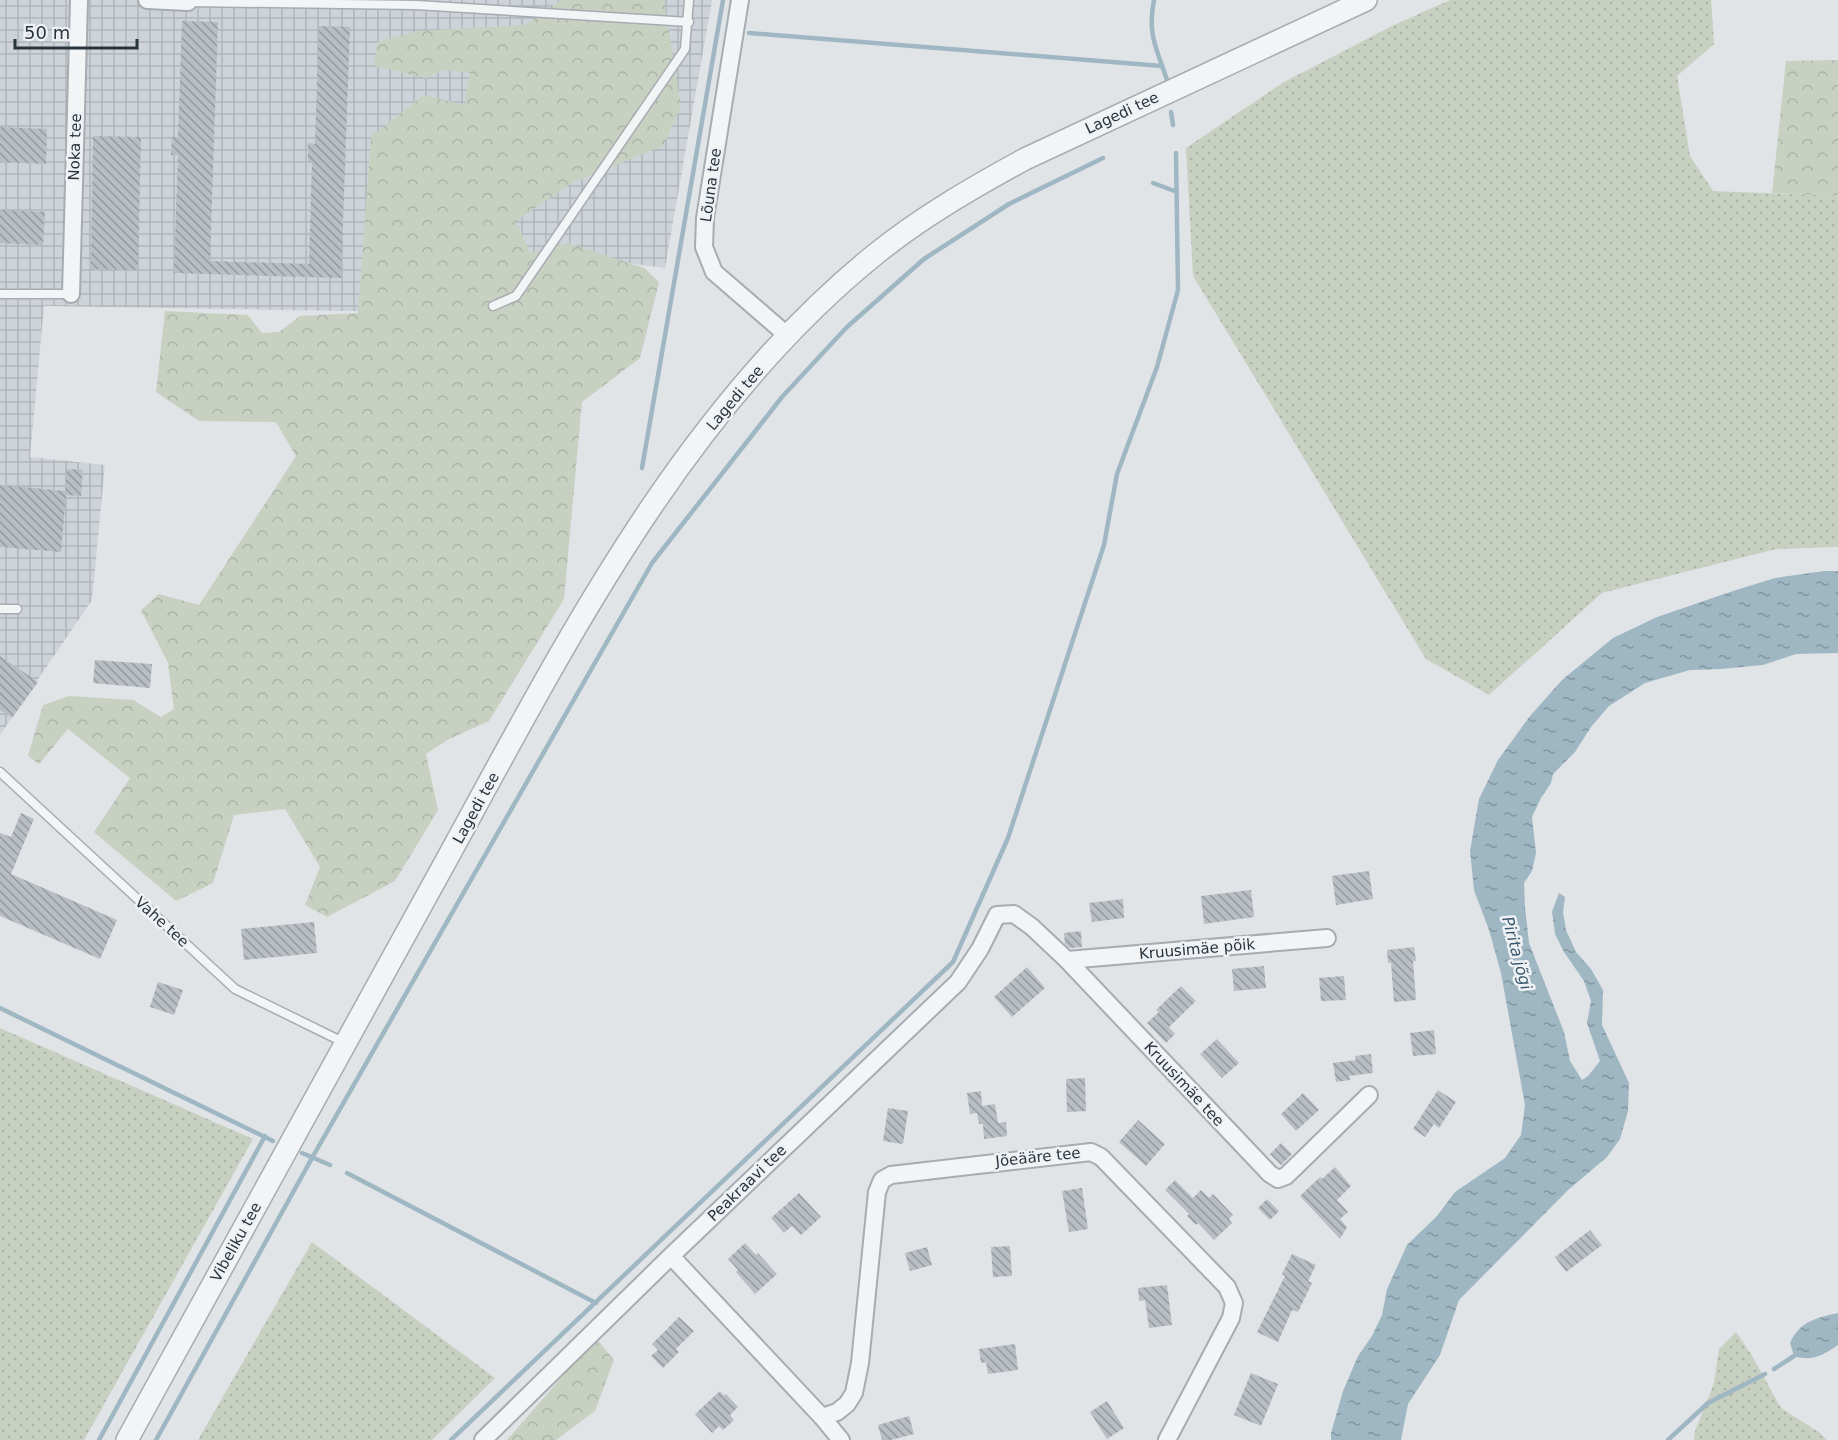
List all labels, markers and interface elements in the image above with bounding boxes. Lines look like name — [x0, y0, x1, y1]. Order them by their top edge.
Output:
scale bar — [15, 12, 136, 50]
text: 50 m — [24, 22, 70, 43]
street label: Lagedi tee — [1082, 88, 1162, 138]
street label: Noka tee — [65, 113, 85, 181]
street label: Lõuna tee — [697, 147, 725, 223]
street label: Lagedi tee — [703, 362, 767, 434]
street label: Lagedi tee — [449, 769, 503, 847]
street label: Vahe tee — [131, 893, 193, 951]
water label: Pirita jõgi — [1498, 914, 1536, 992]
street label: Kruusimäe põik — [1138, 935, 1256, 963]
street label: Kruusimäe tee — [1140, 1038, 1228, 1130]
street label: Peakraavi tee — [704, 1141, 790, 1225]
street label: Jõeääre tee — [994, 1144, 1081, 1171]
street label: Vibeliku tee — [207, 1199, 265, 1285]

